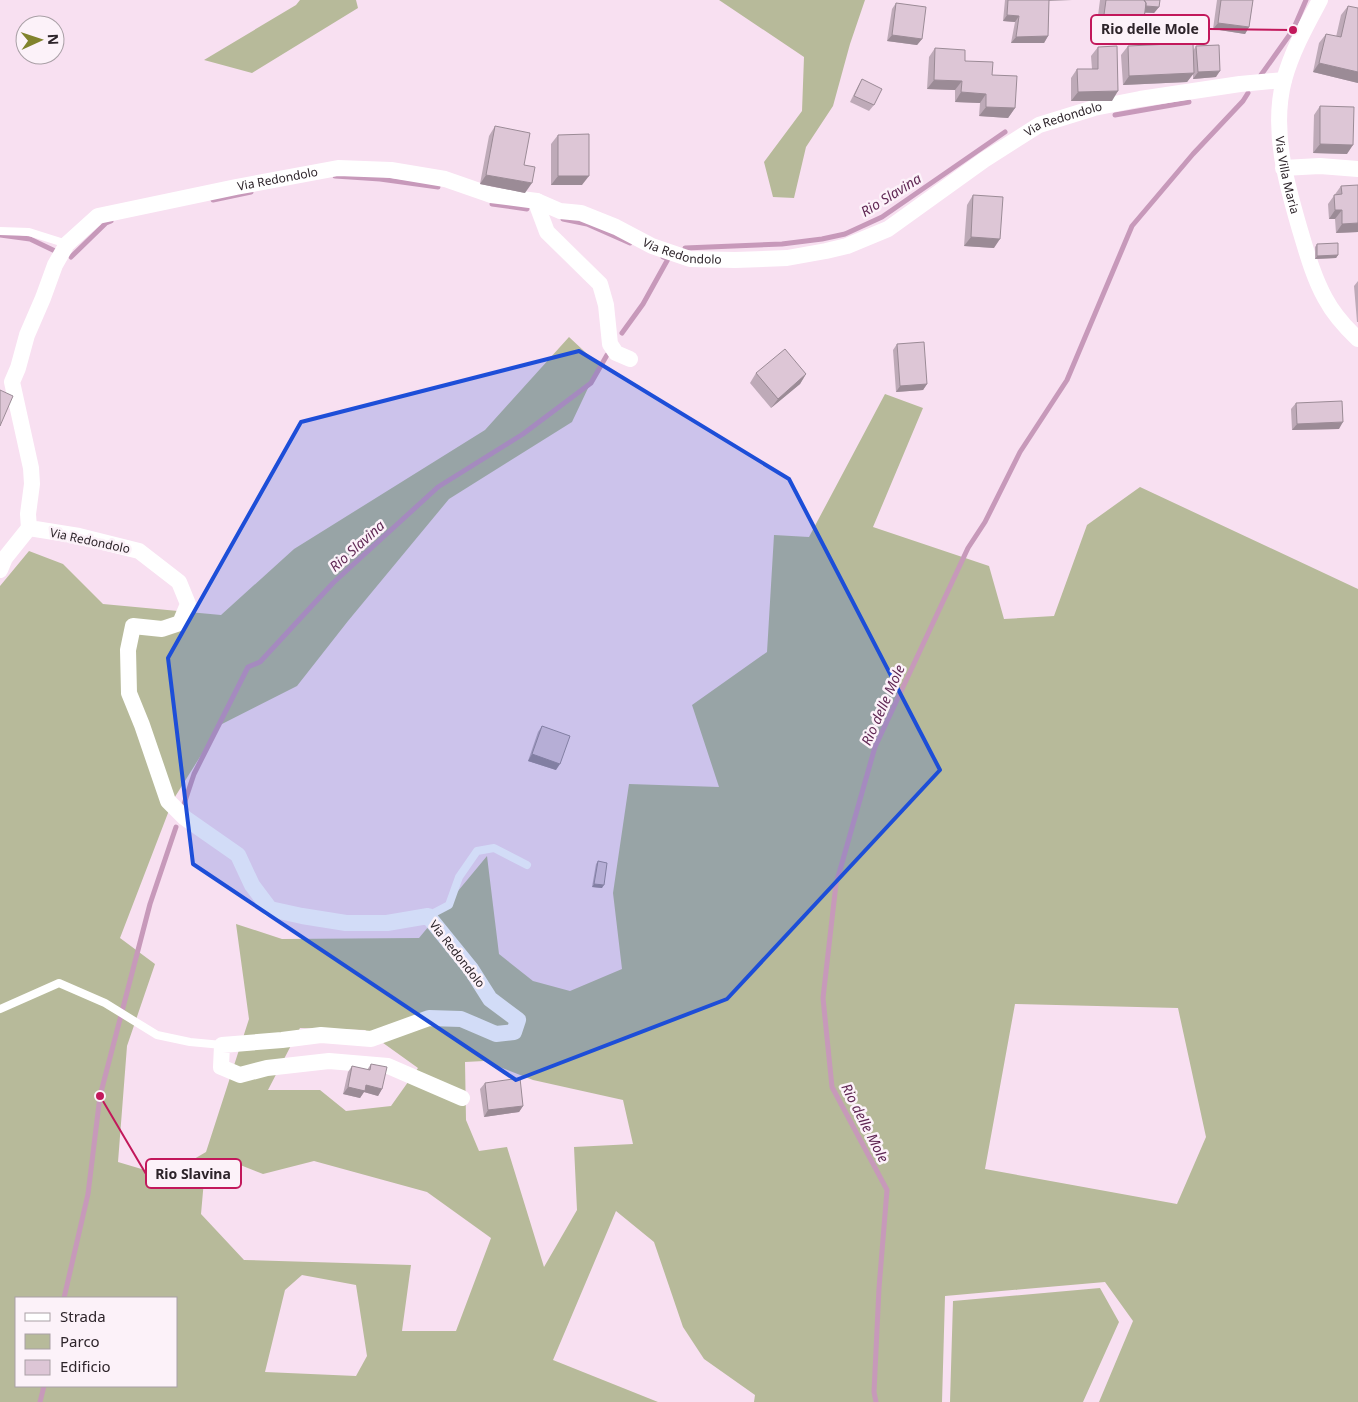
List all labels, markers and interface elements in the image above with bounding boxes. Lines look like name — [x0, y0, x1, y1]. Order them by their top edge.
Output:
north arrow — [15, 15, 65, 65]
callout: Rio delle Mole — [1091, 15, 1209, 44]
text: Rio delle Mole — [1101, 19, 1199, 38]
text: N — [44, 33, 63, 45]
street label: Via Redondolo — [1021, 98, 1103, 140]
street label: Via Villa Maria — [1272, 135, 1304, 216]
street label: Via Redondolo — [236, 163, 319, 195]
water label: Rio Slavina — [857, 168, 925, 221]
street label: Via Redondolo — [640, 234, 722, 268]
water label: Rio Slavina — [325, 516, 388, 575]
street label: Via Redondolo — [49, 524, 132, 557]
water label: Rio delle Mole — [856, 661, 909, 748]
street label: Via Redondolo — [426, 916, 489, 991]
water label: Rio delle Mole — [837, 1080, 894, 1166]
callout: Rio Slavina — [146, 1159, 241, 1188]
text: Rio Slavina — [155, 1164, 231, 1183]
legend — [15, 1297, 178, 1387]
text: Strada — [60, 1306, 106, 1326]
text: Parco — [60, 1331, 100, 1351]
text: Edificio — [60, 1356, 111, 1376]

